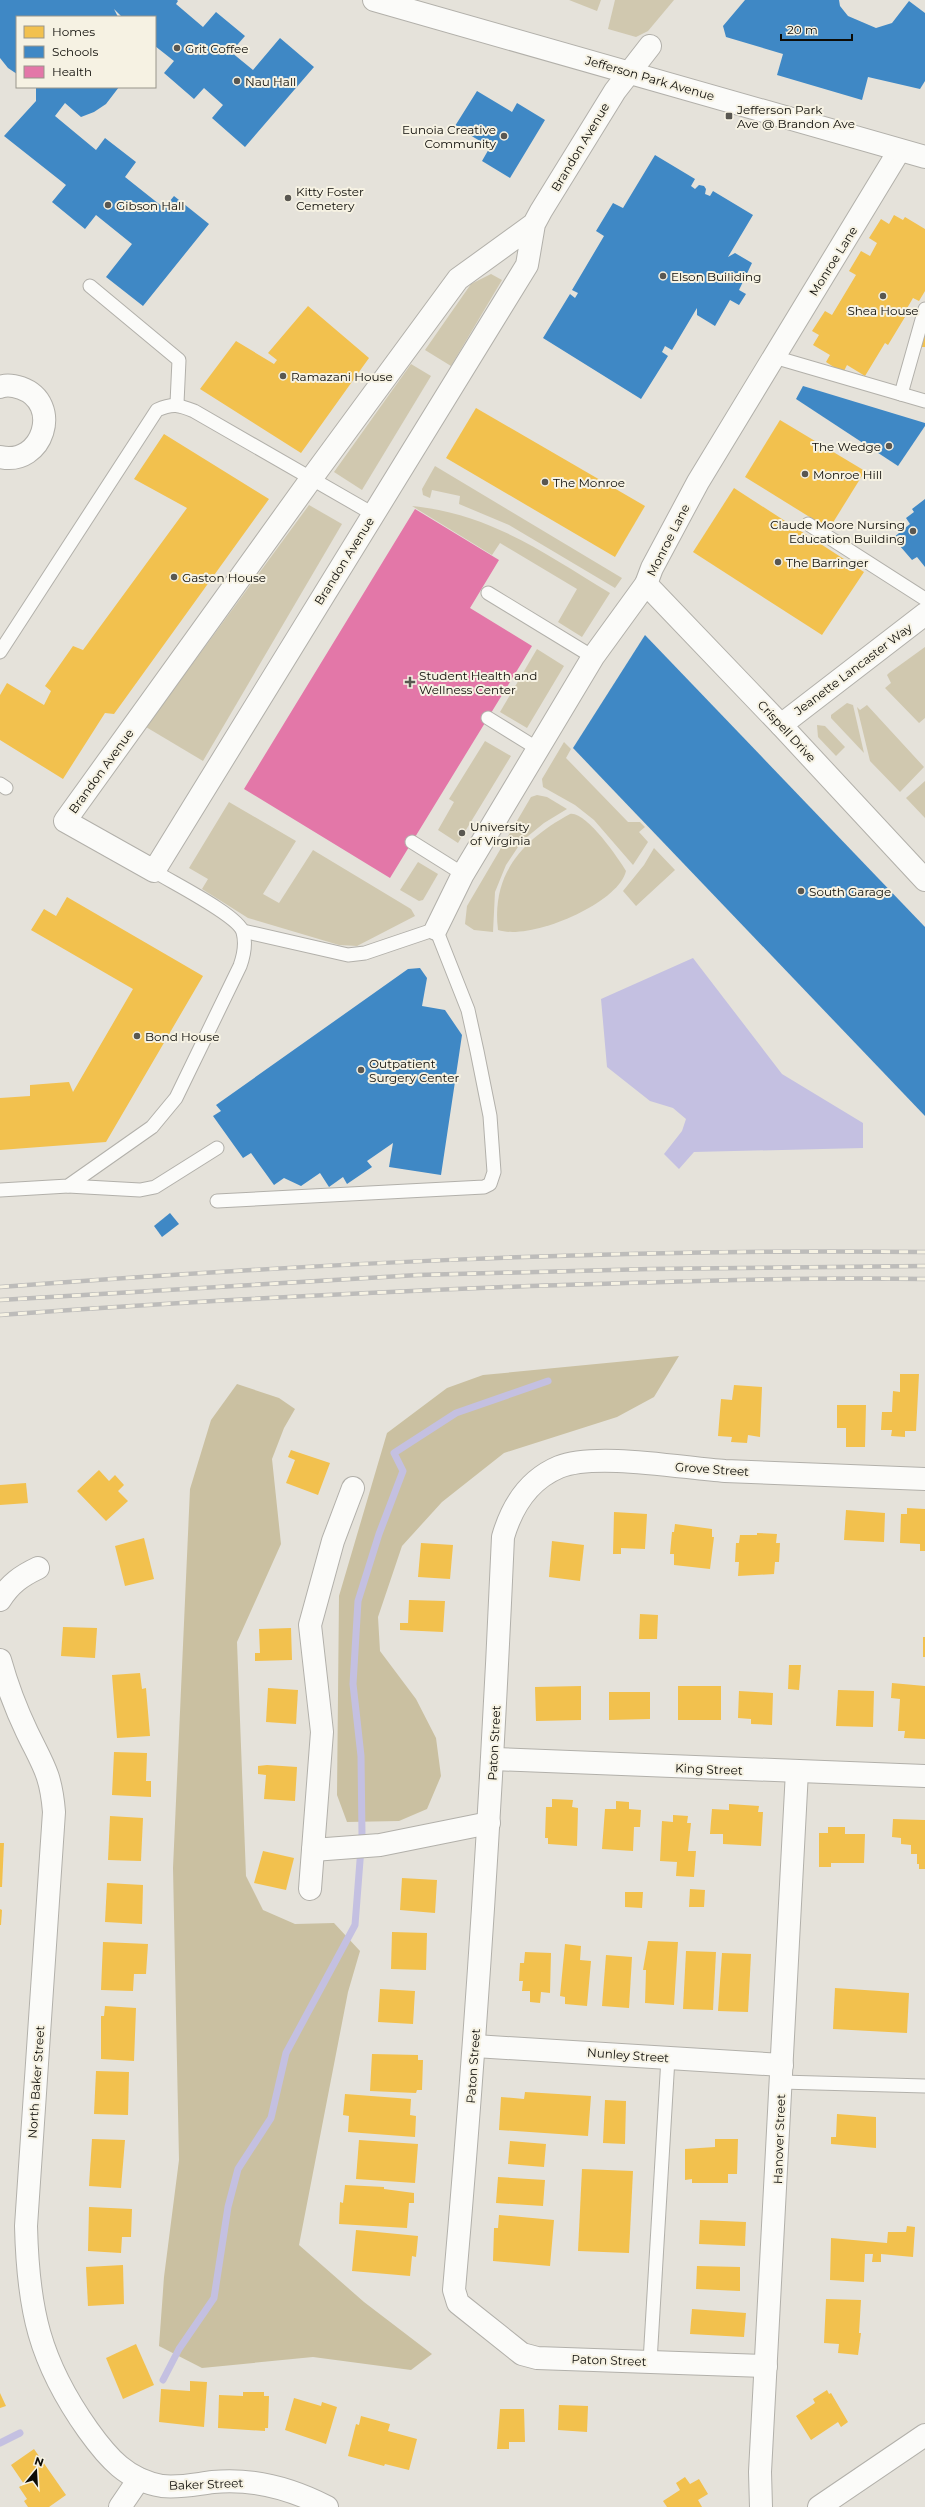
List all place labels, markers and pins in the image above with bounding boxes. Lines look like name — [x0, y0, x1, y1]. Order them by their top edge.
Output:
place label: Grit Coffee — [185, 41, 248, 56]
marker: Grit Coffee — [172, 43, 182, 53]
place label: Nau Hall — [245, 74, 296, 89]
marker: Nau Hall — [232, 76, 242, 86]
place label: Jefferson Park Ave @ Brandon Ave — [736, 102, 855, 131]
marker: Jefferson Park Ave @ Brandon Ave — [724, 111, 734, 121]
place label: Eunoia Creative Community — [402, 122, 496, 151]
marker: Eunoia Creative Community — [499, 131, 509, 141]
place label: Kitty Foster Cemetery — [296, 184, 364, 213]
marker: Kitty Foster Cemetery — [283, 193, 293, 203]
place label: Gibson Hall — [116, 198, 185, 213]
marker: Gibson Hall — [103, 200, 113, 210]
place label: Elson Builiding — [671, 269, 761, 284]
marker: Elson Builiding — [658, 271, 668, 281]
marker: Shea House — [878, 291, 888, 301]
place label: Shea House — [847, 303, 919, 318]
place label: Ramazani House — [291, 369, 393, 384]
marker: Ramazani House — [278, 371, 288, 381]
place label: The Wedge — [812, 439, 881, 454]
marker: The Wedge — [884, 441, 894, 451]
place label: Monroe Hill — [813, 467, 882, 482]
marker: Monroe Hill — [800, 469, 810, 479]
place label: The Monroe — [553, 475, 625, 490]
marker: The Monroe — [540, 477, 550, 487]
place label: Claude Moore Nursing Education Building — [770, 517, 905, 546]
marker: Claude Moore Nursing Education Building — [908, 526, 918, 536]
place label: The Barringer — [786, 555, 869, 570]
marker: The Barringer — [773, 557, 783, 567]
place label: Gaston House — [182, 570, 266, 585]
marker: Gaston House — [169, 572, 179, 582]
place label: Student Health and Wellness Center — [419, 668, 537, 697]
marker: Student Health and Wellness Center — [404, 676, 416, 688]
place label: University of Virginia — [470, 819, 531, 848]
marker: University of Virginia — [457, 828, 467, 838]
place label: South Garage — [809, 884, 891, 899]
marker: South Garage — [796, 886, 806, 896]
place label: Bond House — [145, 1029, 219, 1044]
marker: Bond House — [132, 1031, 142, 1041]
place label: Outpatient Surgery Center — [369, 1056, 459, 1085]
marker: Outpatient Surgery Center — [356, 1065, 366, 1075]

